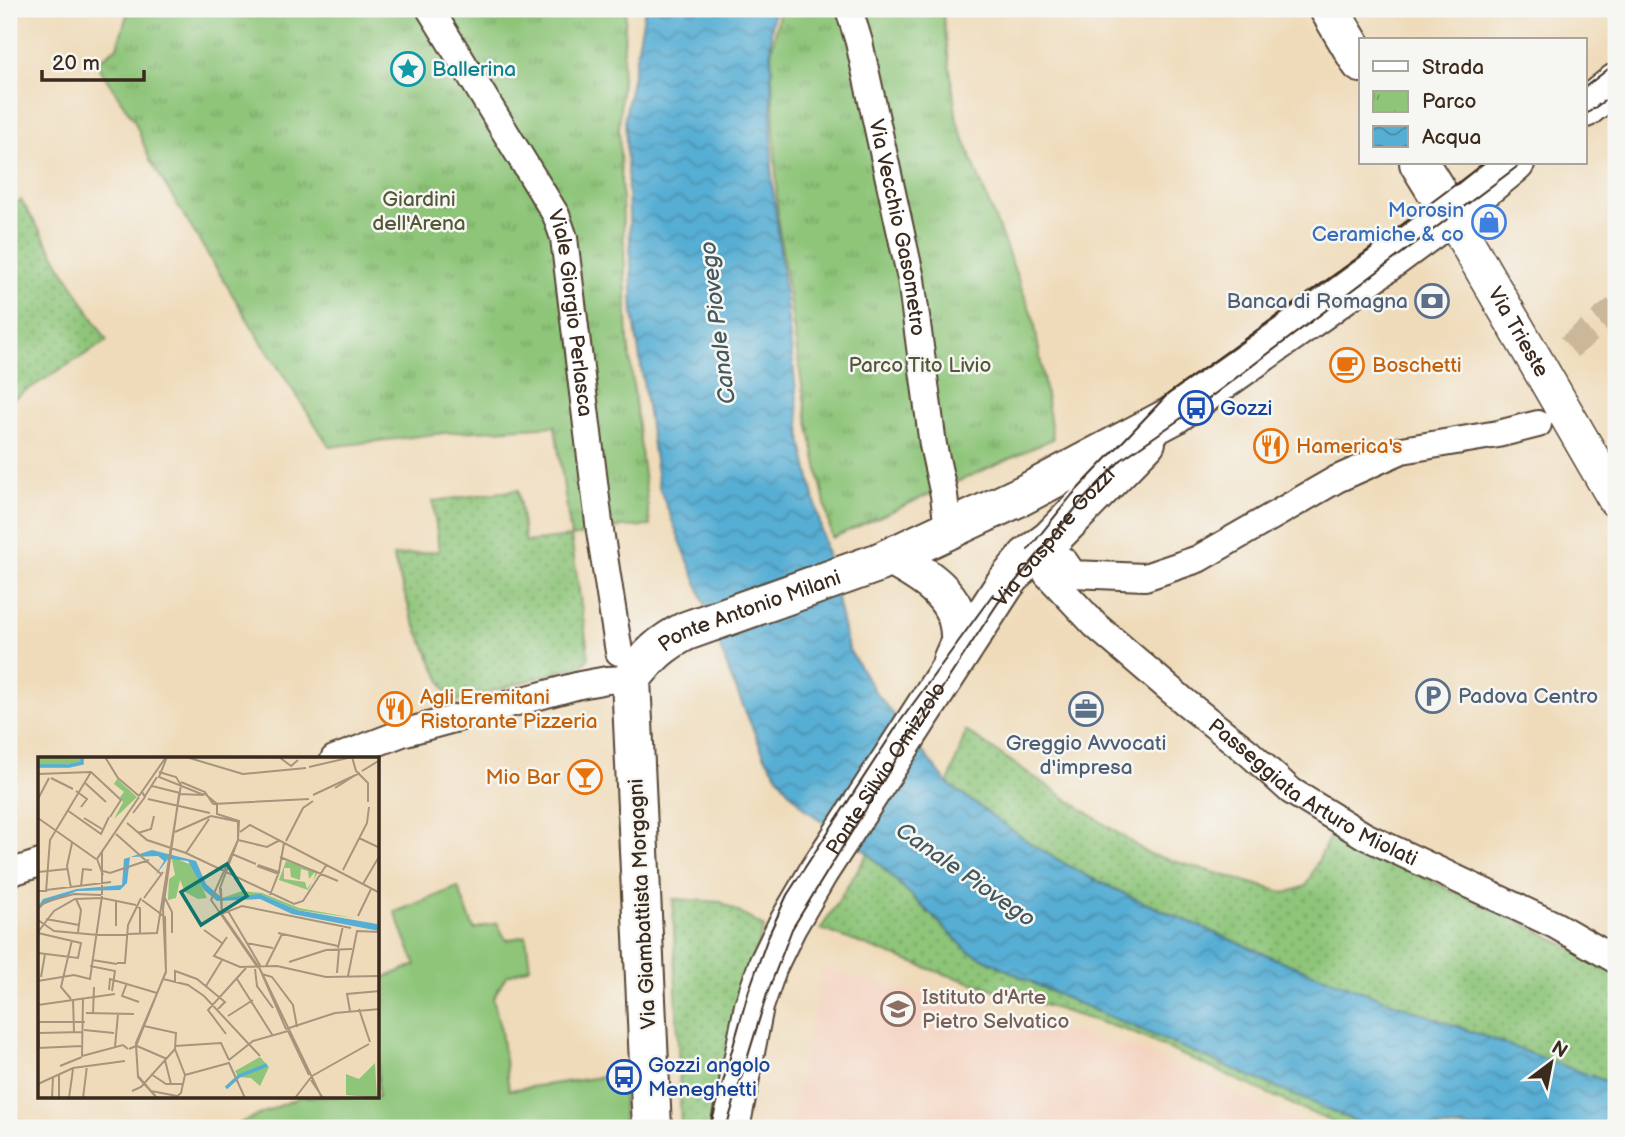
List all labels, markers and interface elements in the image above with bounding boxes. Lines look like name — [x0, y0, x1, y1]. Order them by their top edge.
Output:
scale bar — [42, 38, 144, 82]
legend — [1359, 38, 1586, 164]
place icon: Ballerina — [389, 50, 427, 88]
text: 20 m — [52, 51, 100, 76]
text: Strada — [1422, 55, 1484, 80]
place label: Ballerina — [432, 57, 516, 82]
text: Parco — [1422, 89, 1477, 114]
street label: Via Vecchio Gasometro — [863, 117, 930, 337]
text: Acqua — [1422, 125, 1481, 150]
park label: Giardini dell'Arena — [372, 187, 466, 236]
place label: Morosin Ceramiche & co — [1312, 198, 1464, 247]
shop icon: Morosin Ceramiche & co — [1470, 203, 1508, 241]
street label: Viale Giorgio Perlasca — [542, 206, 598, 418]
water label: Canale Piovego — [694, 240, 742, 406]
bank icon: Banca di Romagna — [1413, 282, 1451, 320]
street label: Via Trieste — [1482, 283, 1554, 382]
place label: Banca di Romagna — [1227, 289, 1408, 314]
cafe icon: Boschetti — [1328, 346, 1366, 384]
park label: Parco Tito Livio — [849, 353, 991, 378]
place label: Boschetti — [1372, 353, 1462, 378]
bus stop icon: Gozzi — [1177, 389, 1215, 427]
place label: Gozzi — [1220, 396, 1273, 421]
restaurant icon: Hamerica's — [1252, 427, 1290, 465]
place label: Hamerica's — [1296, 434, 1402, 459]
street label: Via Gaspare Gozzi — [988, 462, 1120, 612]
street label: Ponte Antonio Milani — [653, 565, 844, 657]
street label: Ponte Silvio Omizzolo — [821, 677, 951, 860]
parking icon: Padova Centro — [1414, 677, 1452, 715]
place label: Padova Centro — [1458, 684, 1598, 709]
place label: Agli Eremitani Ristorante Pizzeria — [420, 685, 598, 734]
restaurant icon: Agli Eremitani Ristorante Pizzeria — [376, 690, 414, 728]
office icon: Greggio Avvocati d'impresa — [1067, 690, 1105, 728]
street label: Passeggiata Arturo Miolati — [1203, 713, 1421, 872]
place label: Greggio Avvocati d'impresa — [1006, 731, 1166, 780]
inset map — [38, 757, 380, 1098]
bar icon: Mio Bar — [566, 758, 604, 796]
place label: Mio Bar — [486, 765, 560, 790]
street label: Via Giambattista Morgagni — [623, 778, 662, 1030]
water label: Canale Piovego — [890, 816, 1041, 933]
place label: Istituto d'Arte Pietro Selvatico — [922, 985, 1069, 1034]
school or university icon: Istituto d'Arte Pietro Selvatico — [879, 990, 917, 1028]
north arrow — [1516, 1028, 1586, 1098]
text: N — [1547, 1036, 1571, 1063]
place label: Gozzi angolo Meneghetti — [648, 1053, 771, 1102]
bus stop icon: Gozzi angolo Meneghetti — [605, 1058, 643, 1096]

